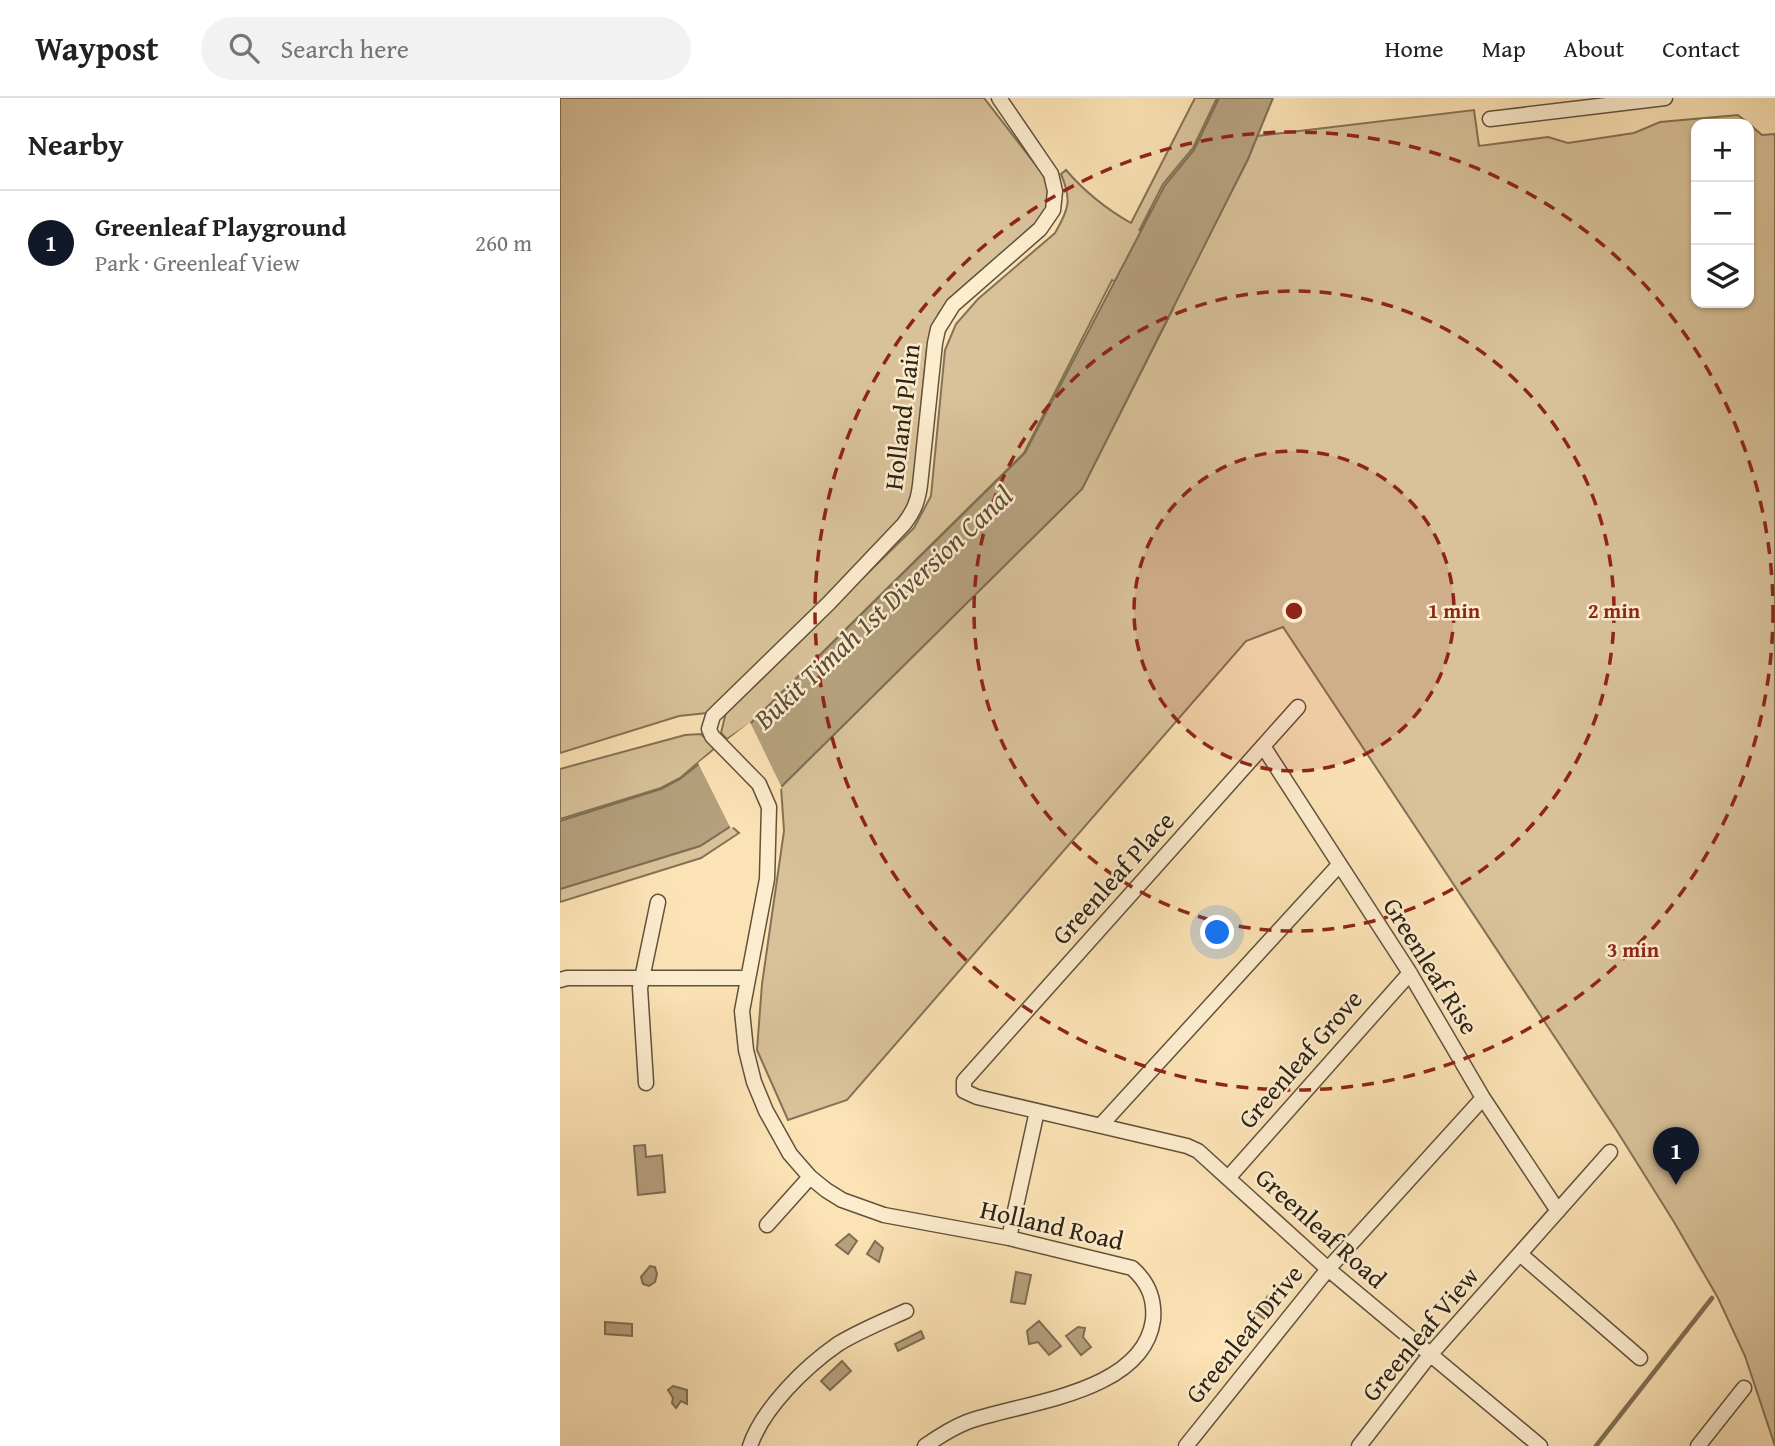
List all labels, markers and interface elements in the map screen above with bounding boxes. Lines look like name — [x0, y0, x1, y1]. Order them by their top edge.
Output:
search box — [201, 17, 691, 80]
text: Waypost — [35, 24, 159, 72]
icon: search — [225, 29, 263, 67]
text: Search here — [281, 29, 409, 68]
text: Home — [1385, 31, 1444, 66]
text: Map — [1482, 31, 1526, 66]
text: About — [1564, 31, 1624, 66]
text: Contact — [1662, 31, 1740, 66]
map controls — [1691, 119, 1754, 308]
button: + — [1691, 119, 1754, 182]
text: Nearby — [28, 122, 124, 166]
button: − — [1691, 182, 1754, 245]
text: Greenleaf Playground — [95, 207, 346, 246]
text: 1 — [45, 226, 57, 259]
text: 260 m — [475, 226, 532, 259]
button: layers — [1691, 245, 1754, 308]
text: Park · Greenleaf View — [95, 246, 300, 279]
street label: Holland Plain — [873, 341, 930, 492]
water label: Bukit Timah 1st Diversion Canal — [743, 475, 1021, 739]
text: 1 min — [1428, 595, 1481, 626]
text: 2 min — [1588, 595, 1641, 626]
centre of rings — [1282, 599, 1306, 623]
street label: Greenleaf Place — [1042, 802, 1183, 953]
street label: Greenleaf Rise — [1374, 890, 1489, 1042]
your location — [1200, 915, 1234, 949]
text: 3 min — [1607, 934, 1660, 965]
street label: Greenleaf Grove — [1228, 980, 1371, 1137]
pin: 1 — [1653, 1127, 1699, 1185]
street label: Greenleaf Road — [1247, 1158, 1396, 1297]
street label: Holland Road — [977, 1189, 1128, 1260]
street label: Greenleaf Drive — [1175, 1256, 1312, 1412]
street label: Greenleaf View — [1351, 1257, 1488, 1410]

